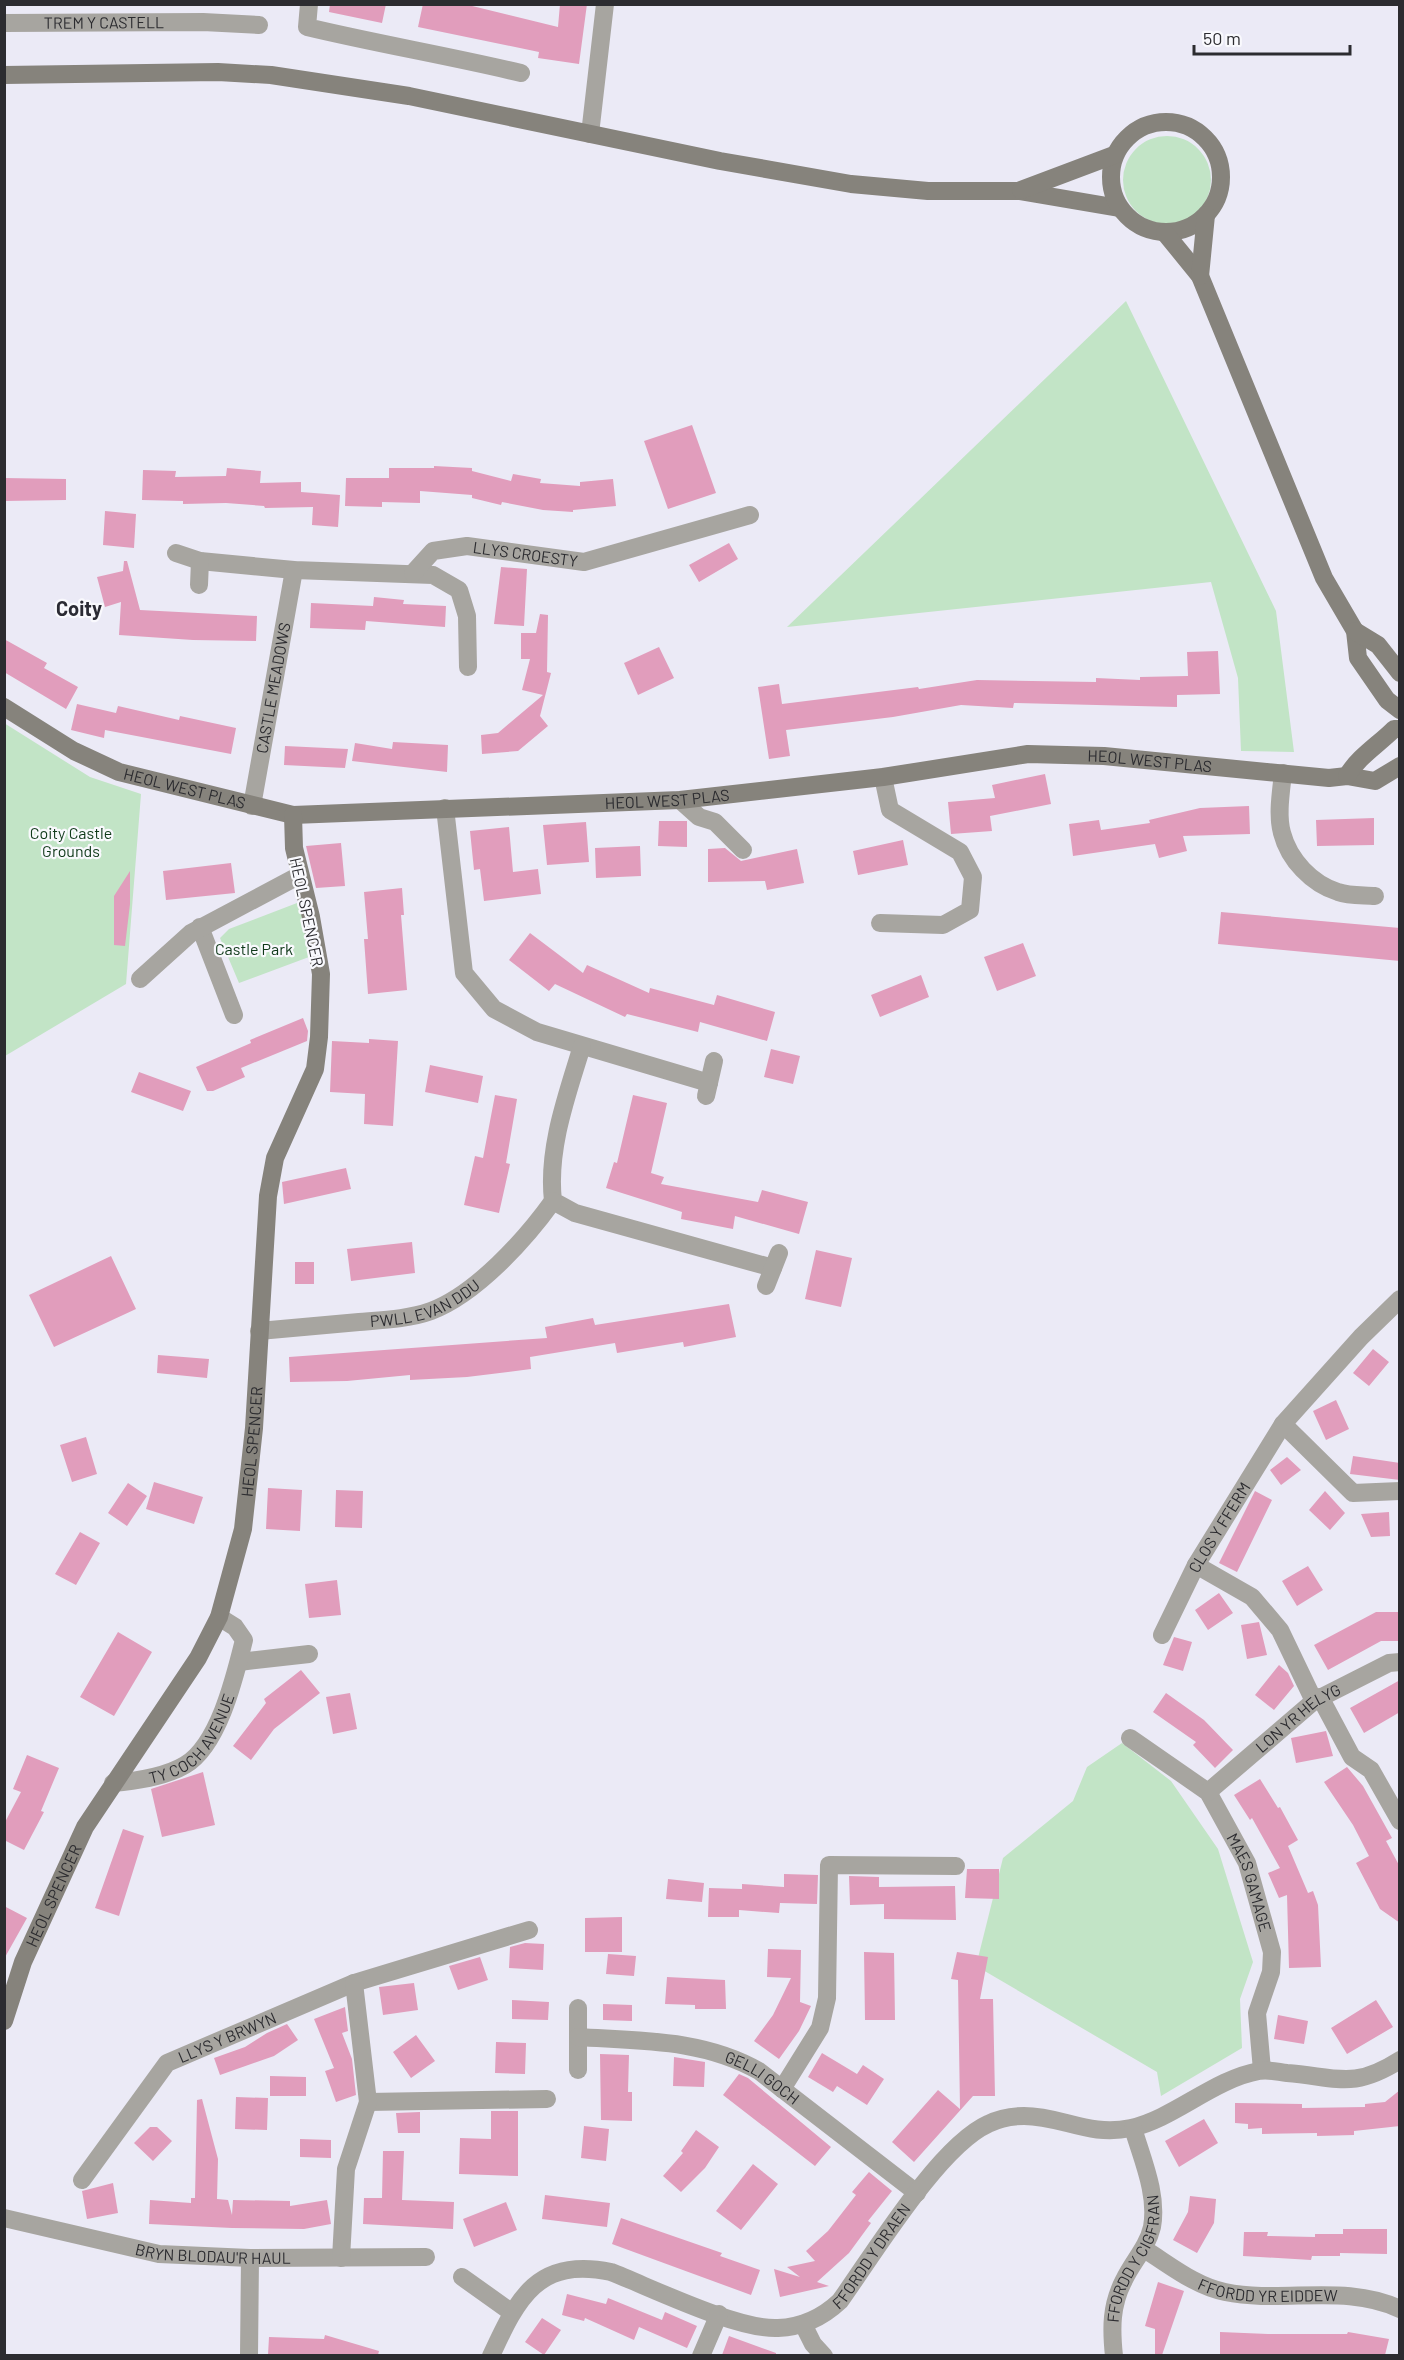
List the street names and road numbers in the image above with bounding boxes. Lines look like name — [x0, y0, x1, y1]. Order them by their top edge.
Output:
street label: TREM Y CASTELL — [44, 12, 164, 32]
street label: LLYS CROESTY — [472, 537, 579, 570]
street label: CASTLE MEADOWS — [252, 621, 294, 755]
street label: HEOL WEST PLAS — [1087, 746, 1213, 776]
street label: HEOL WEST PLAS — [122, 764, 248, 812]
street label: HEOL WEST PLAS — [604, 784, 730, 812]
street label: HEOL SPENCER — [287, 856, 328, 968]
street label: PWLL EVAN DDU — [369, 1275, 483, 1330]
street label: HEOL SPENCER — [237, 1386, 266, 1498]
street label: CLOS Y FFERM — [1184, 1478, 1254, 1575]
street label: LON YR HELYG — [1251, 1679, 1344, 1756]
street label: TY COCH AVENUE — [147, 1691, 238, 1787]
street label: MAES GAMAGE — [1223, 1830, 1276, 1934]
street label: HEOL SPENCER — [21, 1841, 85, 1950]
street label: LLYS Y BRWYN — [175, 2007, 279, 2066]
street label: GELLI GOCH — [723, 2046, 803, 2108]
street label: FFORDD Y CIGFRAN — [1103, 2194, 1162, 2323]
street label: FFORDD Y DRAEN — [828, 2199, 914, 2312]
street label: BRYN BLODAU'R HAUL — [134, 2239, 291, 2267]
street label: FFORDD YR EIDDEW — [1195, 2274, 1338, 2305]

